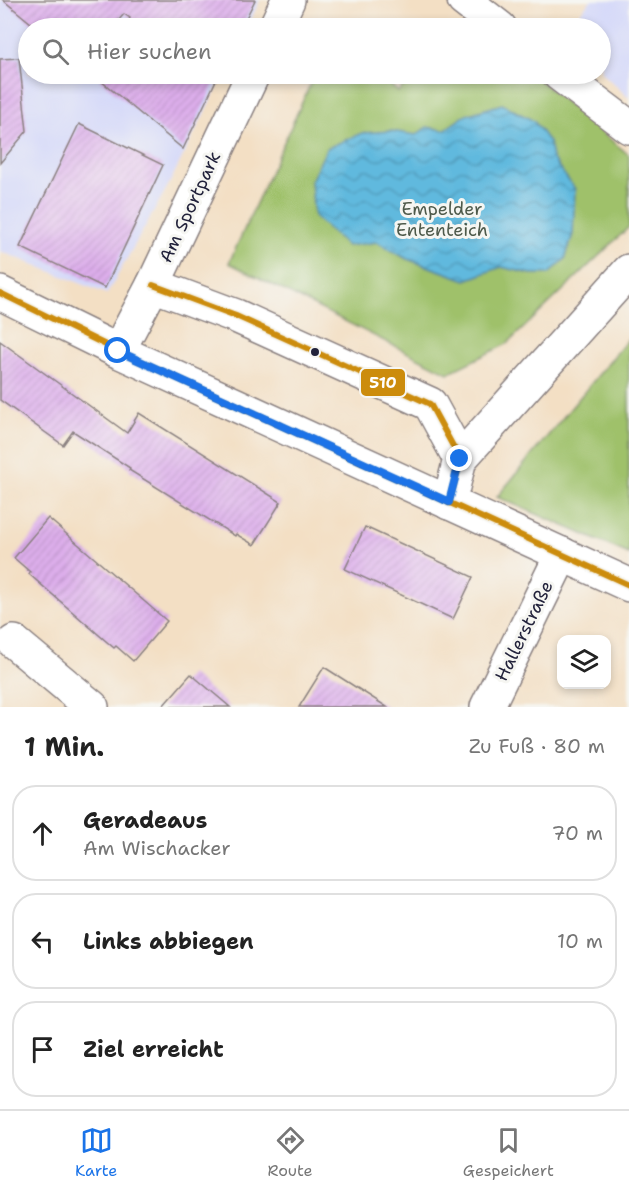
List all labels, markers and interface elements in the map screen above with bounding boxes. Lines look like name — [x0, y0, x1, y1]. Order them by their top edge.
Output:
search box — [18, 18, 611, 84]
icon: search — [39, 35, 72, 68]
text: Hier suchen — [87, 37, 212, 66]
street label: Am Sportpark — [154, 148, 226, 266]
park label: Empelder Ententeich — [396, 197, 488, 242]
route start — [104, 337, 130, 363]
unlabelled marker — [309, 346, 321, 358]
line badge: 510 — [360, 368, 406, 397]
text: 510 — [369, 372, 397, 393]
route end — [446, 445, 472, 471]
street label: Hallerstraße — [489, 577, 559, 685]
map controls — [557, 635, 611, 689]
button: layers — [557, 635, 611, 689]
text: 1 Min. — [24, 729, 104, 764]
text: Zu Fuß · 80 m — [469, 733, 605, 759]
text: Geradeaus — [83, 806, 207, 835]
icon: ahead — [26, 817, 59, 850]
text: 70 m — [551, 820, 603, 846]
text: Am Wischacker — [83, 835, 231, 861]
icon: left — [26, 925, 59, 958]
text: Links abbiegen — [83, 927, 254, 956]
text: 10 m — [557, 928, 603, 954]
icon: arrive — [26, 1033, 59, 1066]
text: Ziel erreicht — [83, 1035, 224, 1064]
tab: Karte — [75, 1124, 117, 1181]
tab: Route — [268, 1124, 313, 1181]
tab: Gespeichert — [463, 1124, 554, 1181]

